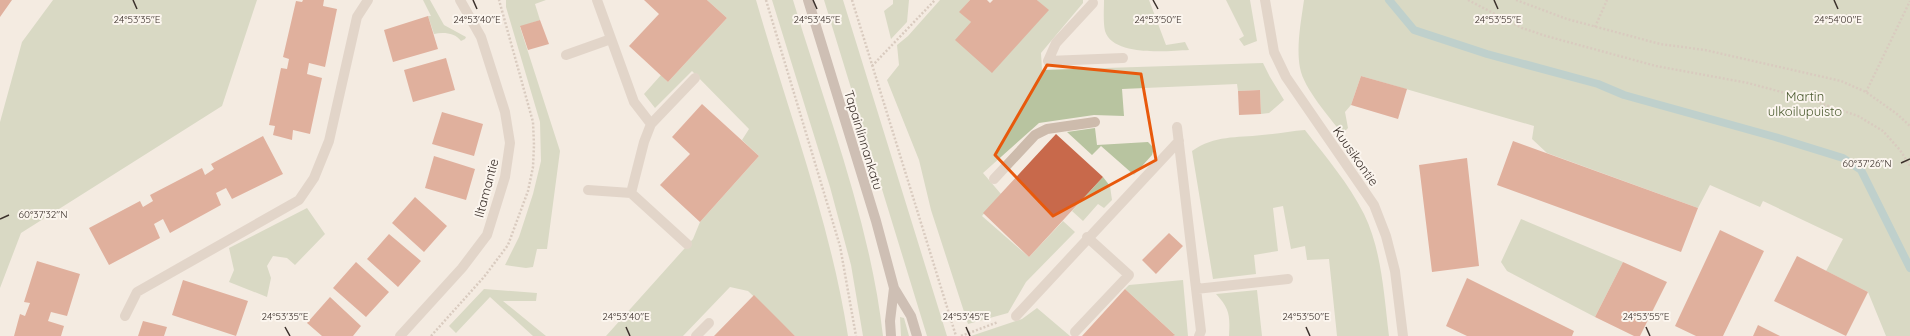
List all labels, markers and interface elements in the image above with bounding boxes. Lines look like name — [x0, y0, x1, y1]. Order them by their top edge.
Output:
text: 24°53'35"E — [114, 13, 161, 26]
text: 24°53'40"E — [453, 13, 501, 26]
text: 24°53'45"E — [794, 13, 841, 26]
text: 24°53'50"E — [1134, 13, 1182, 26]
text: 24°53'55"E — [1474, 13, 1522, 26]
text: 24°54'00"E — [1814, 13, 1862, 26]
street label: Tapainlinnankatu — [841, 88, 887, 192]
park label: Martin ulkoilupuisto — [1768, 88, 1842, 119]
street label: Kuusikontie — [1330, 123, 1382, 189]
street label: Iltamantie — [470, 157, 502, 219]
text: 60°37'26"N — [1843, 157, 1891, 170]
text: 60°37'32"N — [19, 208, 67, 221]
text: 24°53'35"E — [262, 310, 309, 323]
text: 24°53'40"E — [602, 310, 650, 323]
text: 24°53'45"E — [943, 310, 990, 323]
text: 24°53'50"E — [1282, 310, 1330, 323]
text: 24°53'55"E — [1622, 310, 1670, 323]

